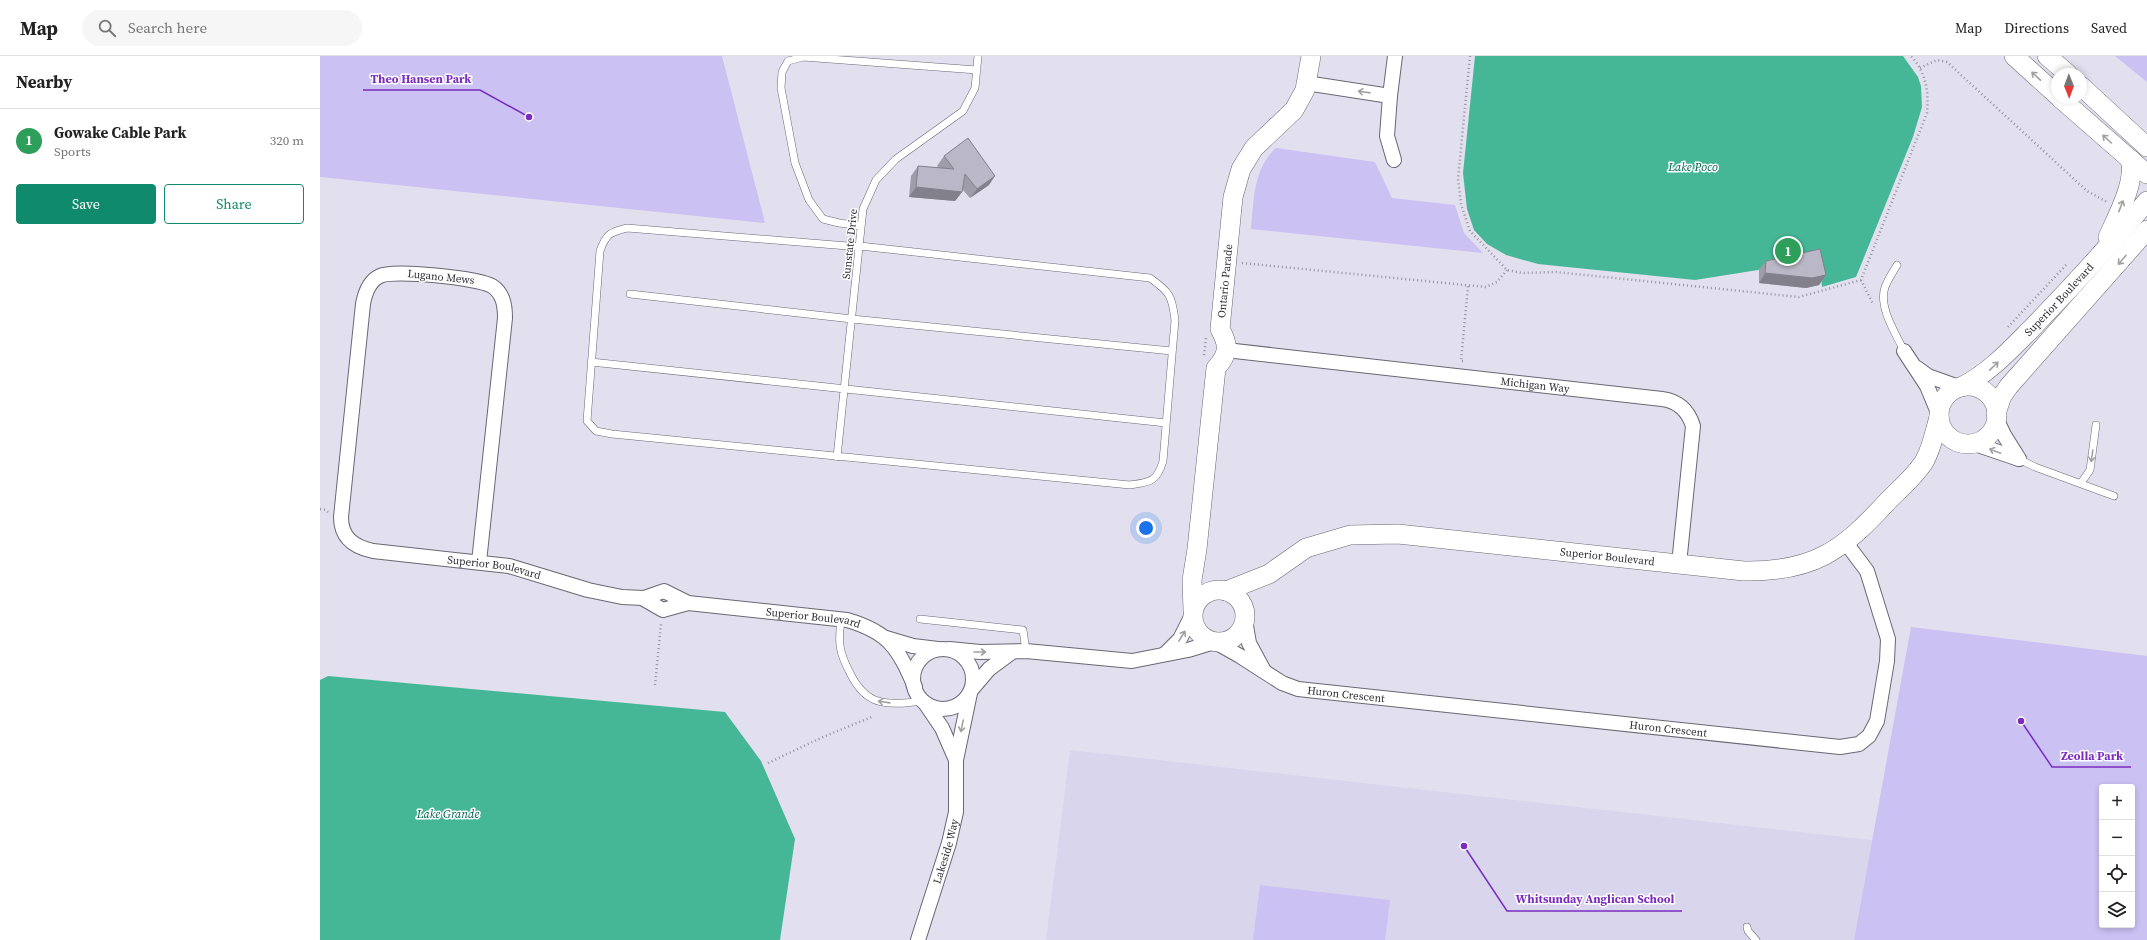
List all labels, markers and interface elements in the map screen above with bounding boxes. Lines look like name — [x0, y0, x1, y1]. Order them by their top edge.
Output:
search box — [82, 10, 362, 46]
text: Map — [20, 15, 58, 41]
icon: search — [96, 17, 118, 39]
text: Search here — [128, 17, 207, 38]
text: Map — [1955, 18, 1982, 38]
text: Directions — [2004, 18, 2069, 38]
text: Saved — [2091, 18, 2127, 38]
callout: Theo Hansen Park — [363, 66, 480, 90]
north arrow — [2051, 68, 2087, 104]
text: Nearby — [16, 70, 72, 94]
text: Theo Hansen Park — [371, 71, 472, 87]
one-way arrow — [2030, 71, 2041, 80]
one-way arrow — [1358, 89, 1371, 96]
text: Gowake Cable Park — [54, 122, 186, 143]
text: 1 — [25, 132, 33, 149]
text: 320 m — [270, 132, 304, 149]
one-way arrow — [2102, 135, 2112, 144]
text: Sports — [54, 143, 91, 160]
water label: Lake Poco — [1667, 159, 1718, 175]
button: Save — [16, 184, 156, 224]
button: Share — [164, 184, 304, 224]
one-way arrow — [2118, 200, 2126, 212]
street label: Sunstate Drive — [839, 208, 861, 280]
pin: 1 — [1775, 236, 1801, 266]
street label: Ontario Parade — [1214, 243, 1236, 319]
one-way arrow — [2117, 254, 2126, 265]
street label: Superior Boulevard — [2021, 259, 2097, 339]
street label: Lugano Mews — [407, 266, 475, 288]
one-way arrow — [1989, 361, 1999, 371]
street label: Michigan Way — [1500, 373, 1571, 396]
one-way arrow — [1990, 446, 2002, 454]
one-way arrow — [2088, 449, 2096, 462]
your location — [1136, 518, 1156, 538]
street label: Superior Boulevard — [1559, 544, 1656, 569]
street label: Superior Boulevard — [447, 552, 543, 583]
street label: Superior Boulevard — [765, 604, 864, 632]
one-way arrow — [1178, 630, 1186, 642]
one-way arrow — [973, 648, 986, 656]
street label: Huron Crescent — [1307, 683, 1386, 706]
one-way arrow — [878, 698, 891, 706]
street label: Huron Crescent — [1629, 717, 1708, 740]
one-way arrow — [958, 719, 966, 732]
callout: Zeolla Park — [2052, 743, 2131, 767]
text: Zeolla Park — [2061, 748, 2124, 764]
map controls — [2099, 784, 2135, 928]
button: + — [2099, 784, 2135, 820]
water label: Lake Grande — [416, 806, 479, 822]
street label: Lakeside Way — [929, 817, 962, 885]
button: − — [2099, 820, 2135, 856]
button: locate — [2099, 856, 2135, 892]
callout: Whitsunday Anglican School — [1507, 887, 1682, 911]
text: Whitsunday Anglican School — [1516, 891, 1675, 907]
button: layers — [2099, 892, 2135, 928]

